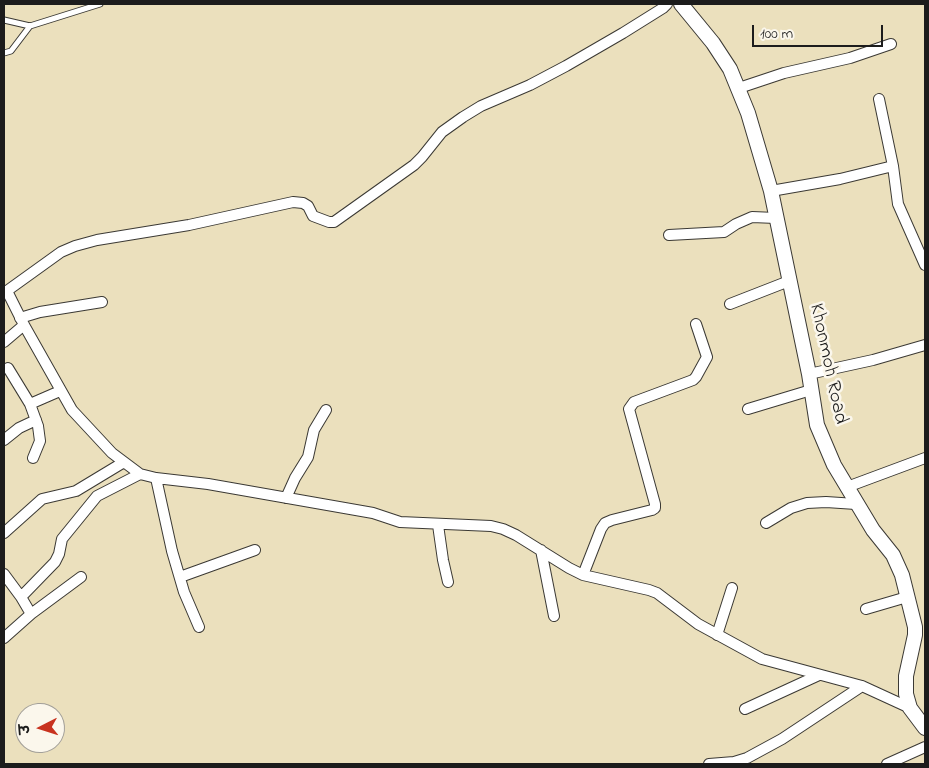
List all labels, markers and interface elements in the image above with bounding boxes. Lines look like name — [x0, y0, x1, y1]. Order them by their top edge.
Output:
scale bar — [754, 15, 885, 47]
text: 100 m — [760, 23, 793, 45]
street label: Khonmoh Road — [802, 301, 852, 427]
north arrow — [15, 703, 65, 753]
text: उ — [15, 724, 36, 735]

